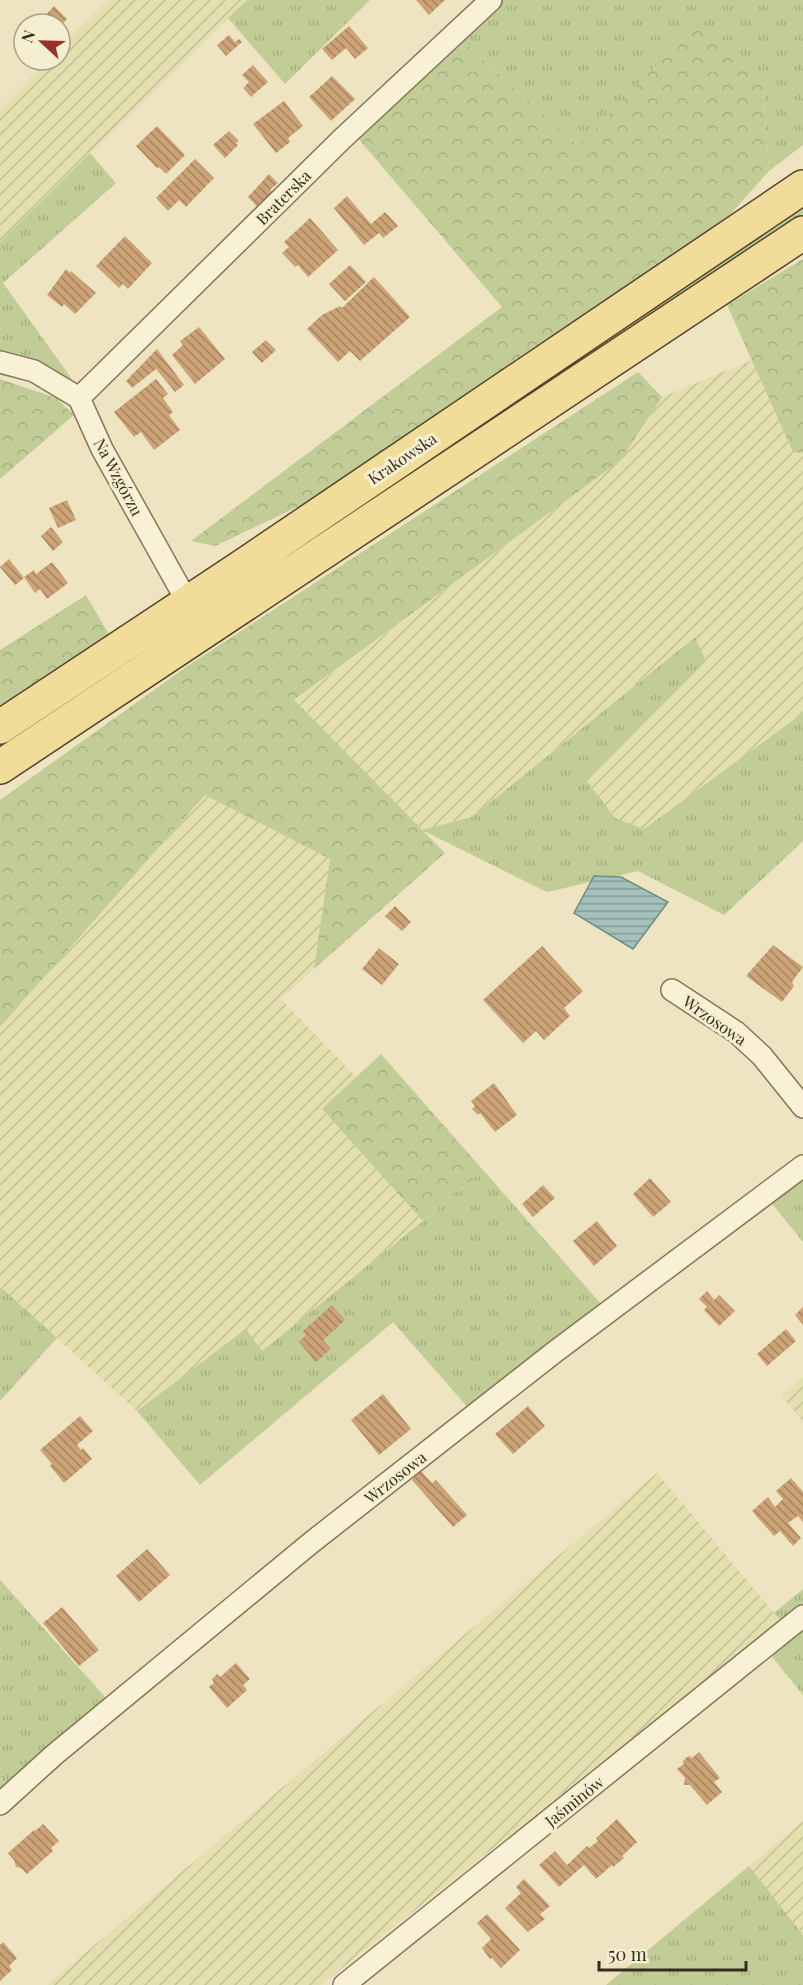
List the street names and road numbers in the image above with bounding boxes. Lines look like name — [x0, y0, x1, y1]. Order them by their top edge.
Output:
street label: Braterska — [251, 165, 315, 229]
street label: Krakowska — [364, 427, 440, 489]
street label: Na Wzgórzu — [90, 435, 148, 519]
street label: Wrzosowa — [678, 990, 751, 1050]
street label: Wrzosowa — [359, 1446, 430, 1508]
street label: Jaśminów — [540, 1771, 608, 1832]

